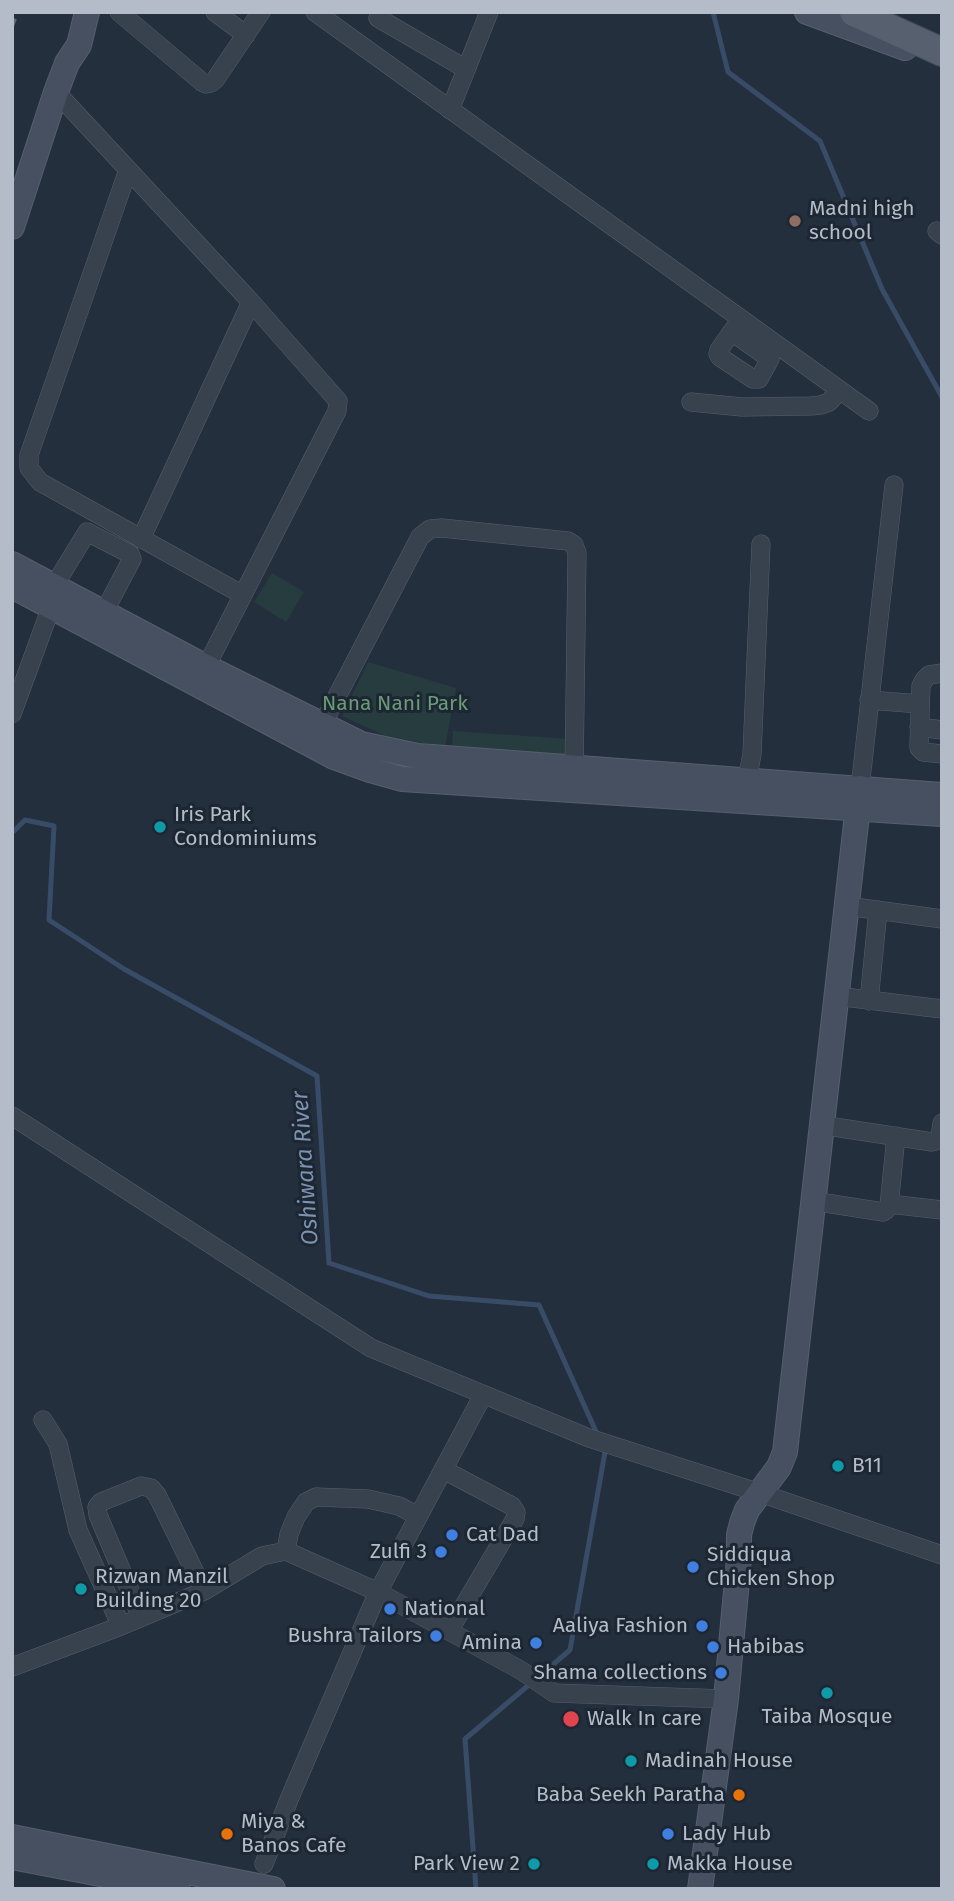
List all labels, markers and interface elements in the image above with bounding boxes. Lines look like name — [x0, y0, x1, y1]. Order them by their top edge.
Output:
place label: Madni high school — [809, 196, 915, 246]
marker: Madni high school — [787, 213, 803, 229]
park label: Nana Nani Park — [322, 691, 468, 717]
place label: Iris Park Condominiums — [174, 802, 317, 852]
marker: Iris Park Condominiums — [152, 819, 168, 835]
water label: Oshiwara River — [287, 1090, 325, 1246]
place label: B11 — [852, 1453, 882, 1479]
marker: B11 — [830, 1458, 846, 1474]
place label: Cat Dad — [466, 1522, 539, 1548]
marker: Cat Dad — [444, 1527, 460, 1543]
place label: Zulfi 3 — [370, 1539, 427, 1565]
place label: Siddiqua Chicken Shop — [707, 1542, 835, 1592]
marker: Zulfi 3 — [433, 1544, 449, 1560]
marker: Siddiqua Chicken Shop — [685, 1559, 701, 1575]
place label: Rizwan Manzil Building 20 — [95, 1564, 228, 1614]
marker: Rizwan Manzil Building 20 — [73, 1581, 89, 1597]
place label: National — [404, 1596, 485, 1622]
marker: National — [382, 1601, 398, 1617]
place label: Aaliya Fashion — [553, 1613, 688, 1639]
marker: Aaliya Fashion — [694, 1618, 710, 1634]
place label: Bushra Tailors — [287, 1623, 422, 1649]
marker: Bushra Tailors — [428, 1628, 444, 1644]
place label: Amina — [462, 1630, 522, 1656]
place label: Habibas — [727, 1634, 804, 1660]
marker: Amina — [528, 1635, 544, 1651]
marker: Habibas — [705, 1639, 721, 1655]
place label: Shama collections — [533, 1660, 707, 1686]
marker: Shama collections — [713, 1665, 729, 1681]
marker: Taiba Mosque — [819, 1685, 835, 1701]
place label: Taiba Mosque — [761, 1704, 893, 1730]
place label: Walk In care — [587, 1706, 702, 1732]
marker: Walk In care — [561, 1709, 581, 1729]
place label: Madinah House — [645, 1748, 793, 1774]
marker: Madinah House — [623, 1753, 639, 1769]
place label: Baba Seekh Paratha — [536, 1782, 725, 1808]
marker: Baba Seekh Paratha — [731, 1787, 747, 1803]
place label: Miya & Banos Cafe — [241, 1809, 346, 1859]
place label: Lady Hub — [682, 1821, 771, 1847]
marker: Miya & Banos Cafe — [219, 1826, 235, 1842]
marker: Lady Hub — [660, 1826, 676, 1842]
place label: Park View 2 — [413, 1851, 520, 1877]
place label: Makka House — [667, 1851, 793, 1877]
marker: Park View 2 — [526, 1856, 542, 1872]
marker: Makka House — [645, 1856, 661, 1872]

